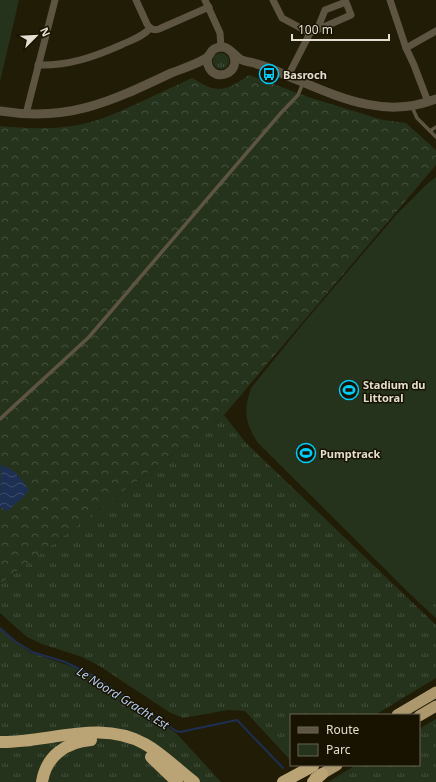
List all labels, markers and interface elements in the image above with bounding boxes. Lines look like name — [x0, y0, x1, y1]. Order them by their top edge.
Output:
north arrow — [16, 16, 56, 56]
scale bar — [292, 16, 389, 42]
text: 100 m — [298, 21, 333, 38]
text: N — [37, 25, 54, 39]
bus stop icon: Basroch — [258, 63, 280, 85]
place label: Basroch — [283, 67, 327, 82]
place label: Stadium du Littoral — [363, 377, 426, 405]
sports icon: Stadium du Littoral — [338, 379, 360, 401]
sports icon: Pumptrack — [295, 442, 317, 464]
place label: Pumptrack — [320, 446, 380, 461]
water label: Le Noord Gracht Est — [74, 663, 173, 734]
legend — [290, 714, 420, 766]
text: Route — [326, 721, 359, 738]
text: Parc — [326, 741, 351, 758]

